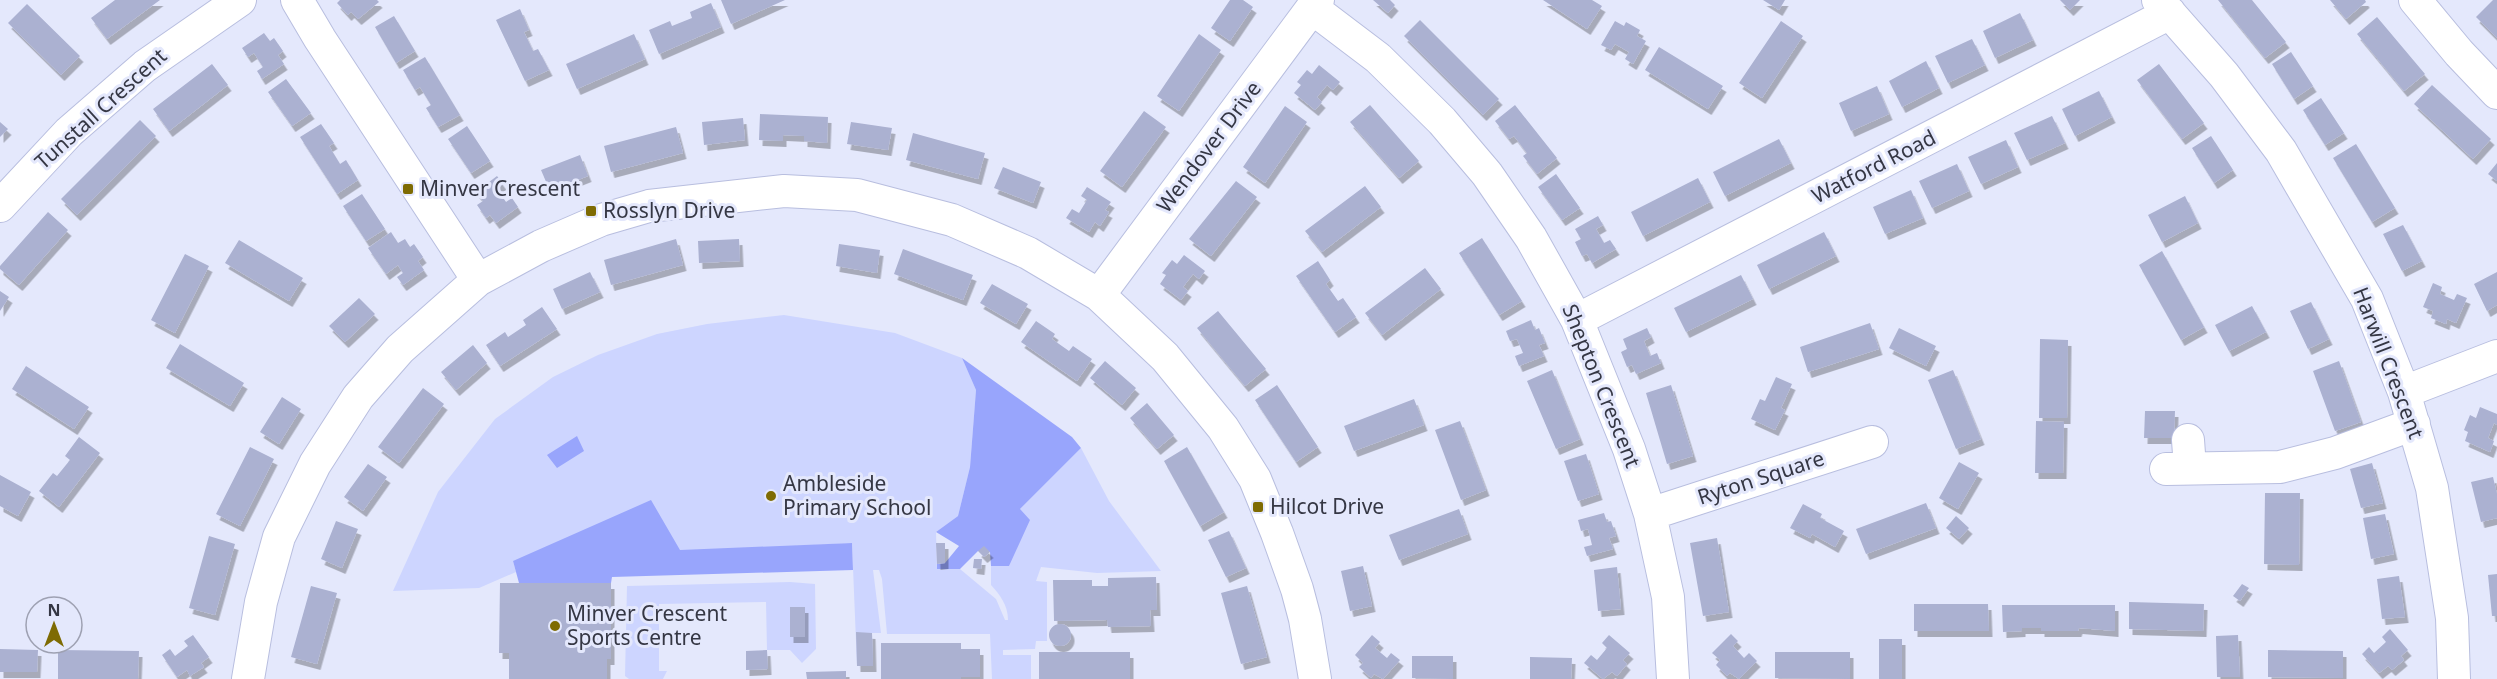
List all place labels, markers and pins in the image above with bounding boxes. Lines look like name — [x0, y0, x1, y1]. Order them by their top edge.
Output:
place label: Minver Crescent — [420, 174, 580, 202]
marker: Minver Crescent — [401, 182, 415, 196]
place label: Rosslyn Drive — [603, 196, 735, 224]
marker: Rosslyn Drive — [584, 204, 598, 218]
place label: Ambleside Primary School — [783, 469, 931, 521]
marker: Ambleside Primary School — [764, 489, 778, 503]
place label: Hilcot Drive — [1270, 492, 1384, 520]
marker: Hilcot Drive — [1251, 500, 1265, 514]
place label: Minver Crescent Sports Centre — [567, 599, 727, 651]
marker: Minver Crescent Sports Centre — [548, 619, 562, 633]

